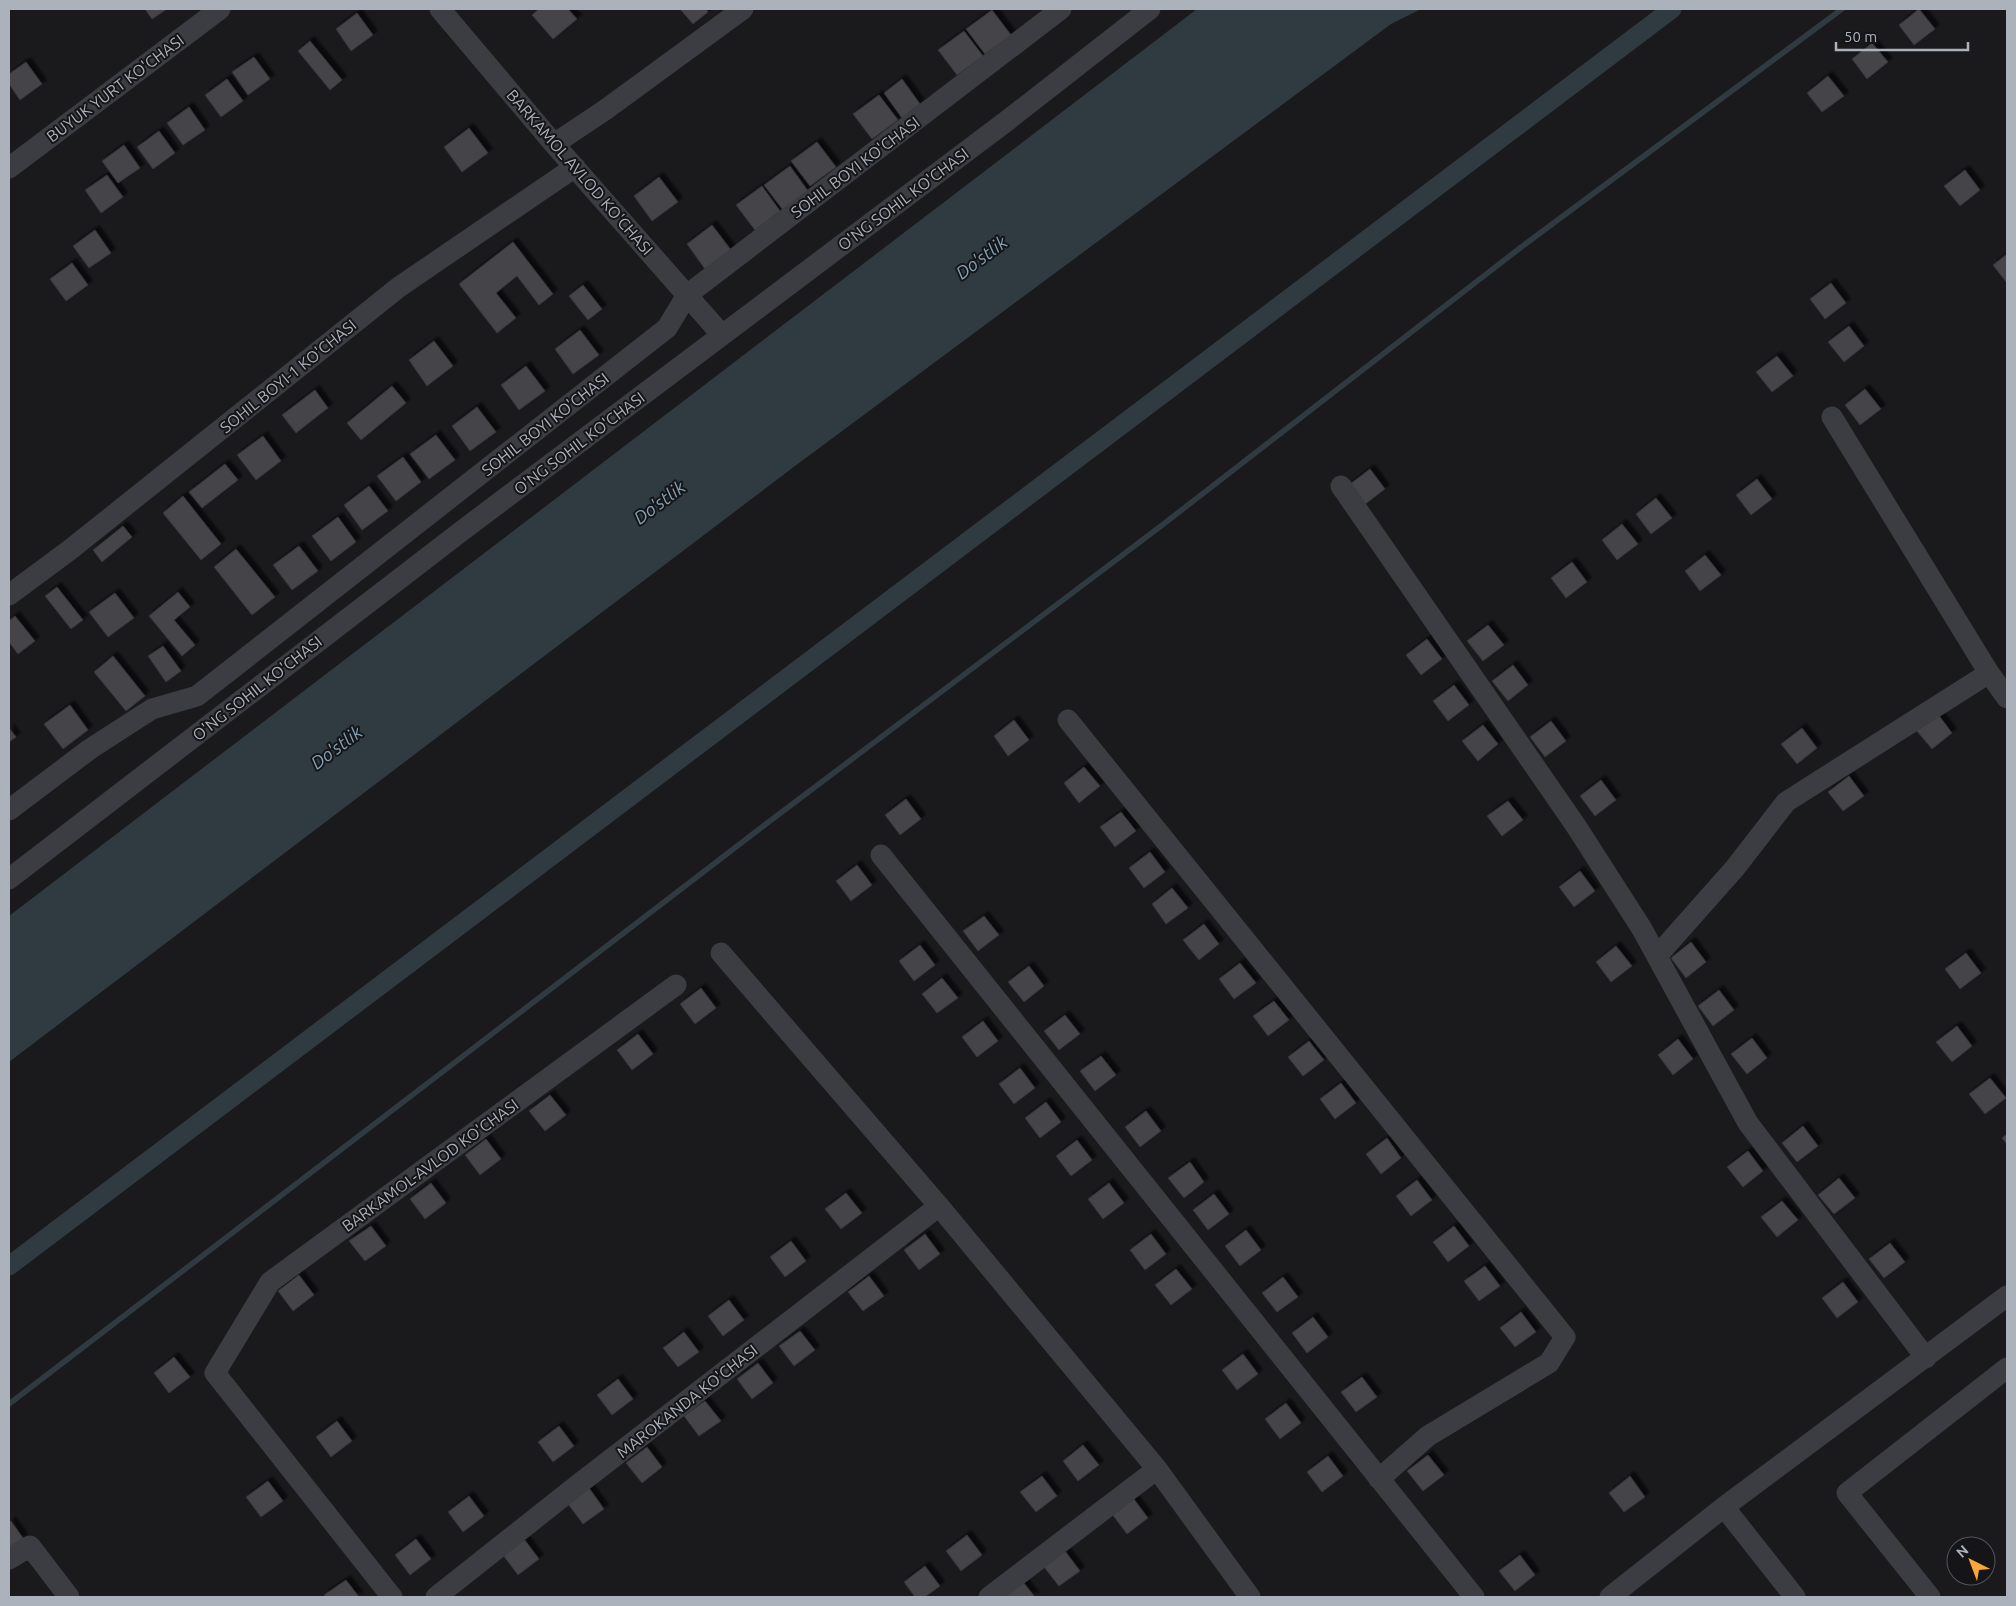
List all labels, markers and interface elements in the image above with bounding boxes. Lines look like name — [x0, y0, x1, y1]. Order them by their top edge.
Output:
scale bar — [1836, 20, 1968, 52]
text: 50 m — [1844, 28, 1877, 45]
street label: BUYUK YURT KO'CHASI — [43, 31, 187, 145]
street label: BARKAMOL AVLOD KO'CHASI — [503, 86, 657, 258]
street label: SOHIL BOYI KO'CHASI — [787, 113, 923, 221]
street label: O'NG SOHIL KO'CHASI — [834, 144, 972, 254]
water label: Do'stlik — [951, 231, 1011, 283]
street label: SOHIL BOYI-1 KO'CHASI — [216, 316, 360, 436]
street label: SOHIL BOYI KO'CHASI — [478, 369, 612, 479]
street label: O'NG SOHIL KO'CHASI — [510, 388, 648, 498]
water label: Do'stlik — [629, 476, 689, 528]
street label: O'NG SOHIL KO'CHASI — [189, 632, 325, 744]
water label: Do'stlik — [306, 721, 366, 773]
street label: BARKAMOL-AVLOD KO'CHASI — [338, 1095, 522, 1235]
street label: MAROKANDA KO'CHASI — [613, 1341, 761, 1461]
north arrow — [1946, 1536, 1996, 1586]
text: N — [1953, 1542, 1972, 1561]

